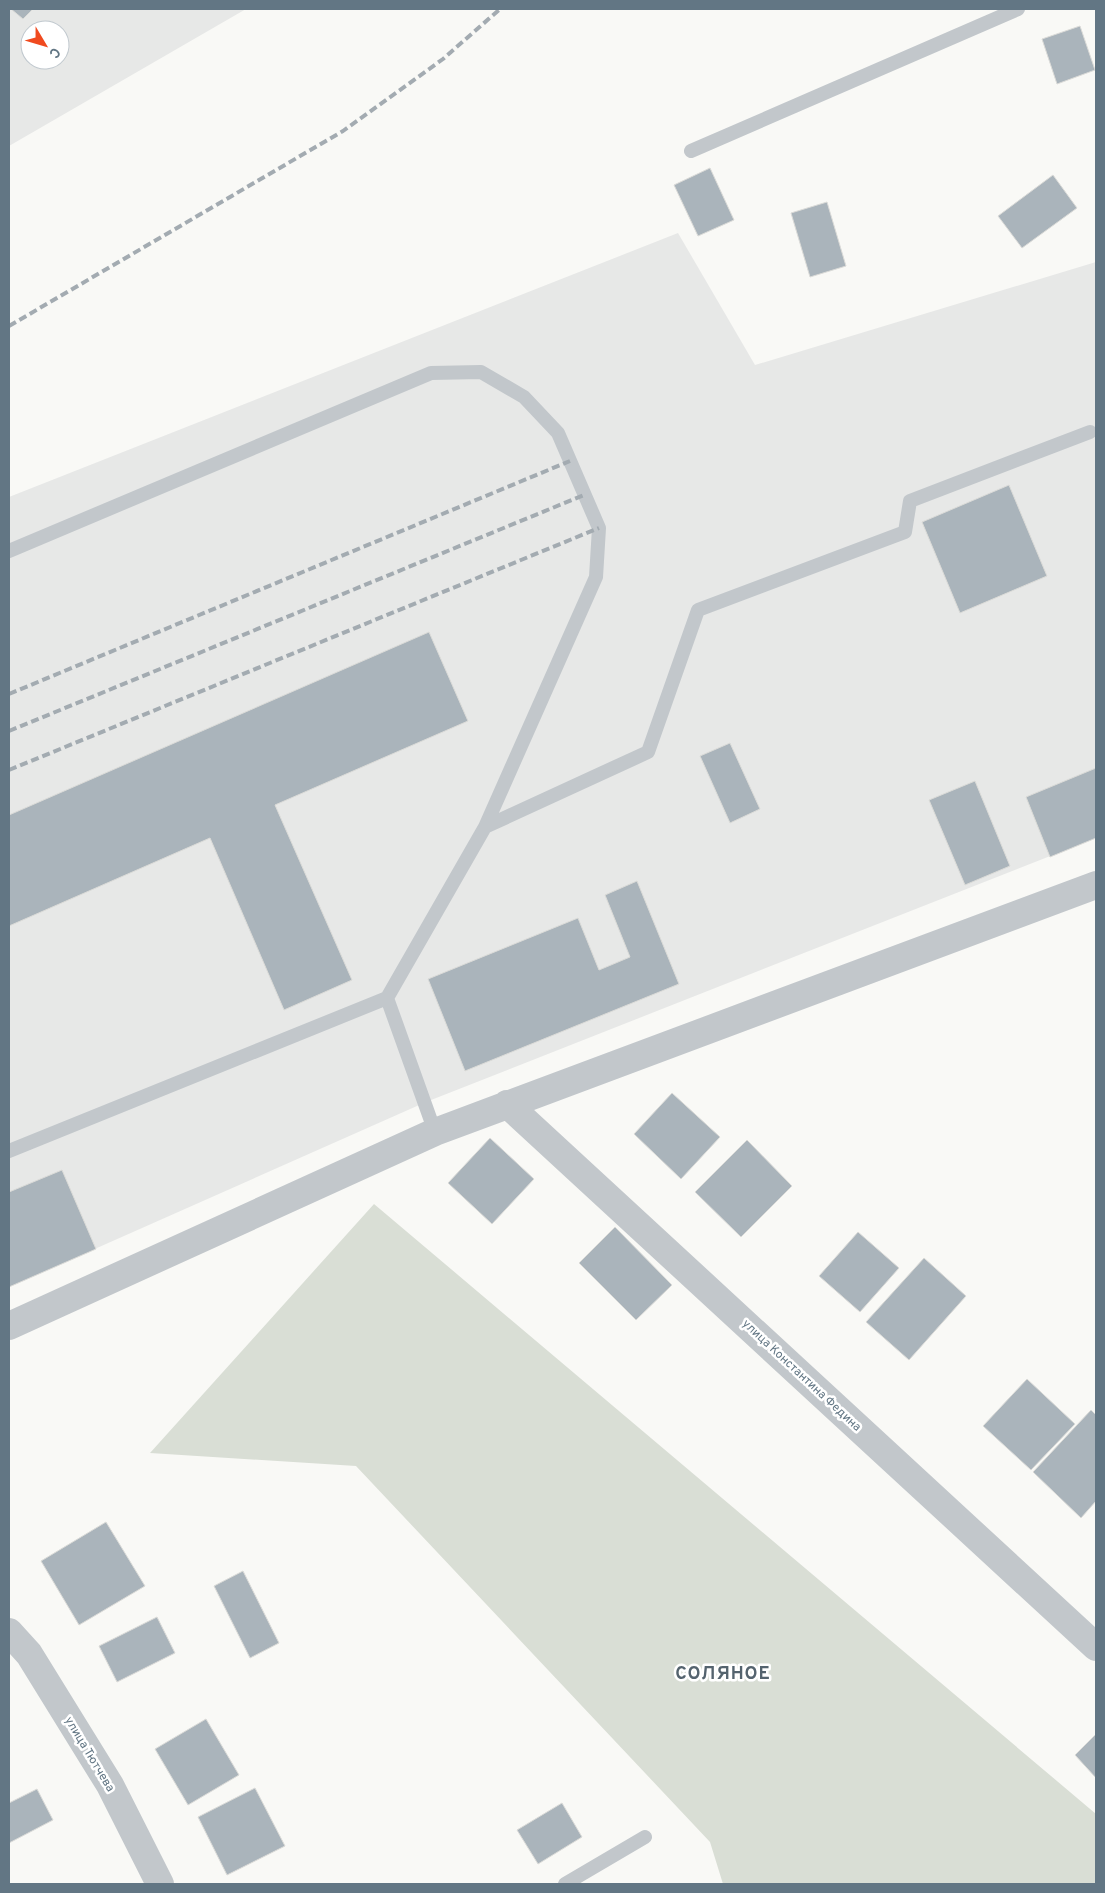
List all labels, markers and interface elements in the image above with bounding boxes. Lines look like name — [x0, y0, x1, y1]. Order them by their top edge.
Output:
north arrow — [20, 20, 70, 70]
text: С — [45, 43, 64, 61]
street label: улица Константина Федина — [738, 1316, 864, 1435]
district label: СОЛЯНОЕ — [675, 1663, 771, 1686]
street label: улица Тютчева — [60, 1714, 118, 1795]

